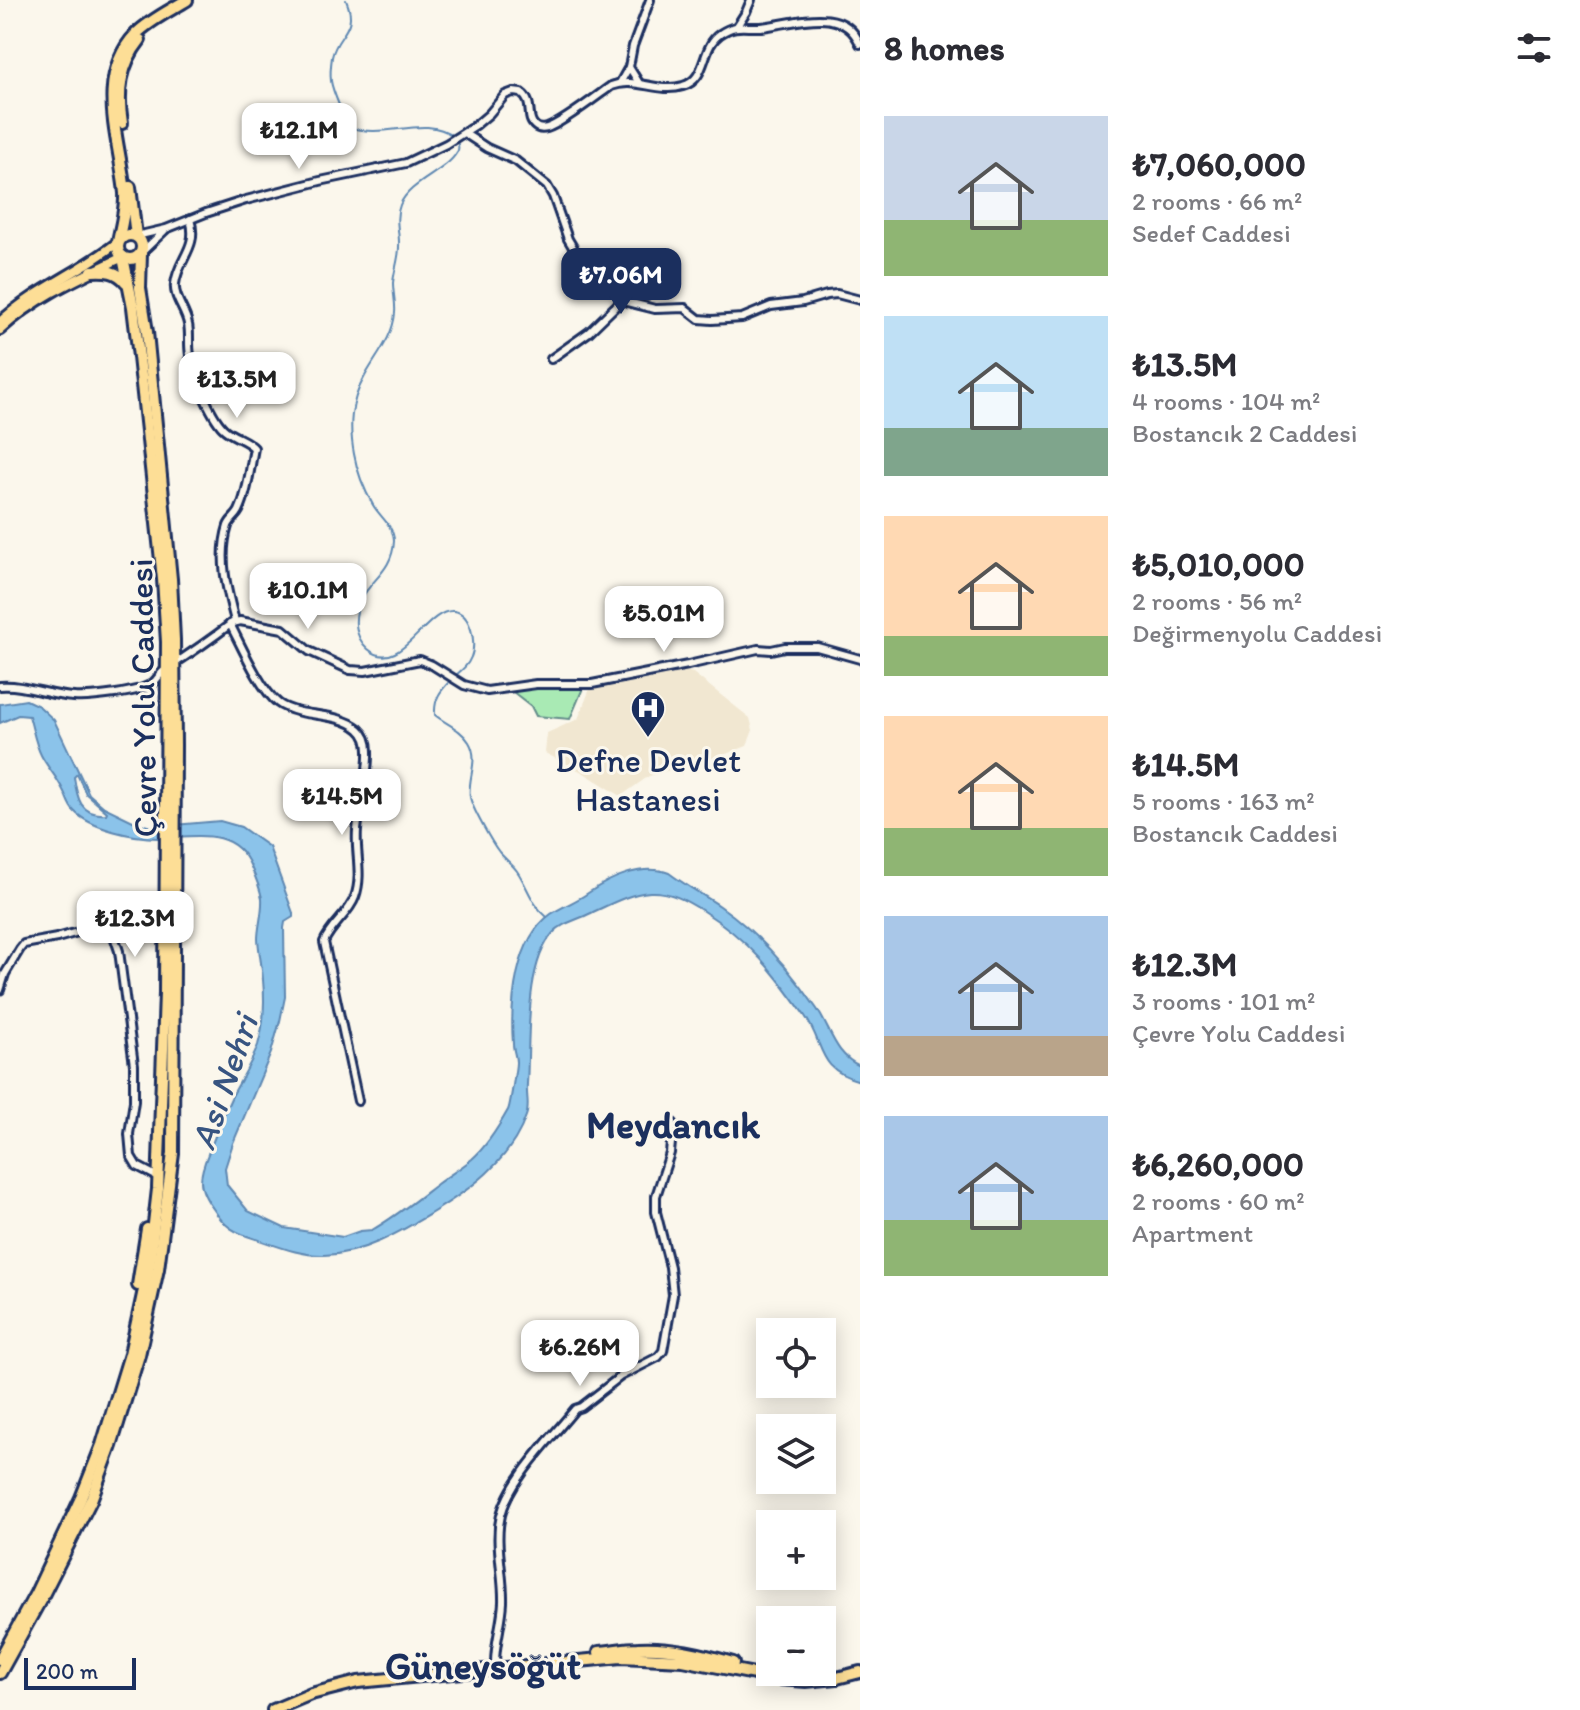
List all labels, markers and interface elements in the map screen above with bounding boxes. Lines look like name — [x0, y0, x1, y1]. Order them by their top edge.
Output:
icon: filters — [1512, 26, 1556, 70]
text: 8 homes — [884, 28, 1005, 69]
pin: ₺12.1M — [234, 103, 364, 171]
text: ₺12.1M — [260, 113, 338, 145]
text: ₺7,060,000 — [1132, 144, 1306, 185]
icon: home — [948, 148, 1044, 244]
text: 2 rooms · 66 m² — [1132, 185, 1302, 217]
text: Sedef Caddesi — [1132, 217, 1291, 249]
pin: ₺7.06M — [556, 248, 686, 316]
text: ₺7.06M — [579, 258, 663, 290]
text: ₺13.5M — [1132, 344, 1238, 385]
icon: home — [948, 348, 1044, 444]
pin: ₺13.5M — [172, 352, 302, 420]
text: ₺13.5M — [197, 362, 277, 394]
text: 4 rooms · 104 m² — [1132, 385, 1320, 417]
text: Bostancık 2 Caddesi — [1132, 417, 1357, 449]
text: ₺5,010,000 — [1132, 544, 1305, 585]
icon: home — [948, 548, 1044, 644]
street label: Çevre Yolu Caddesi — [120, 558, 166, 838]
pin: ₺10.1M — [243, 563, 373, 631]
text: ₺10.1M — [268, 573, 348, 605]
text: 2 rooms · 56 m² — [1132, 585, 1302, 617]
pin: ₺5.01M — [599, 586, 729, 654]
text: ₺5.01M — [623, 596, 705, 628]
text: Değirmenyolu Caddesi — [1132, 617, 1382, 649]
hospital icon: Defne Devlet Hastanesi — [629, 689, 667, 739]
place label: Defne Devlet Hastanesi — [555, 740, 741, 820]
text: ₺14.5M — [1132, 744, 1239, 785]
icon: home — [948, 748, 1044, 844]
pin: ₺14.5M — [277, 769, 407, 837]
text: ₺14.5M — [301, 779, 383, 811]
text: 5 rooms · 163 m² — [1132, 785, 1315, 817]
text: Bostancık Caddesi — [1132, 817, 1338, 849]
pin: ₺12.3M — [70, 891, 200, 959]
text: ₺12.3M — [95, 901, 175, 933]
text: ₺12.3M — [1132, 944, 1238, 985]
icon: home — [948, 948, 1044, 1044]
text: 3 rooms · 101 m² — [1132, 985, 1315, 1017]
water label: Asi Nehri — [181, 1005, 268, 1155]
text: Çevre Yolu Caddesi — [1132, 1017, 1345, 1049]
district label: Meydancık — [586, 1102, 760, 1148]
text: ₺6,260,000 — [1132, 1144, 1304, 1185]
icon: home — [948, 1148, 1044, 1244]
text: 2 rooms · 60 m² — [1132, 1185, 1305, 1217]
text: Apartment — [1132, 1217, 1253, 1249]
map controls — [756, 1318, 836, 1686]
button: locate — [756, 1318, 836, 1398]
pin: ₺6.26M — [515, 1320, 645, 1388]
text: ₺6.26M — [539, 1330, 621, 1362]
button: layers — [756, 1414, 836, 1494]
button: + — [756, 1510, 836, 1590]
button: − — [756, 1606, 836, 1686]
district label: Güneysöğüt — [385, 1643, 581, 1689]
scale bar — [24, 1654, 136, 1690]
text: 200 m — [36, 1658, 98, 1685]

